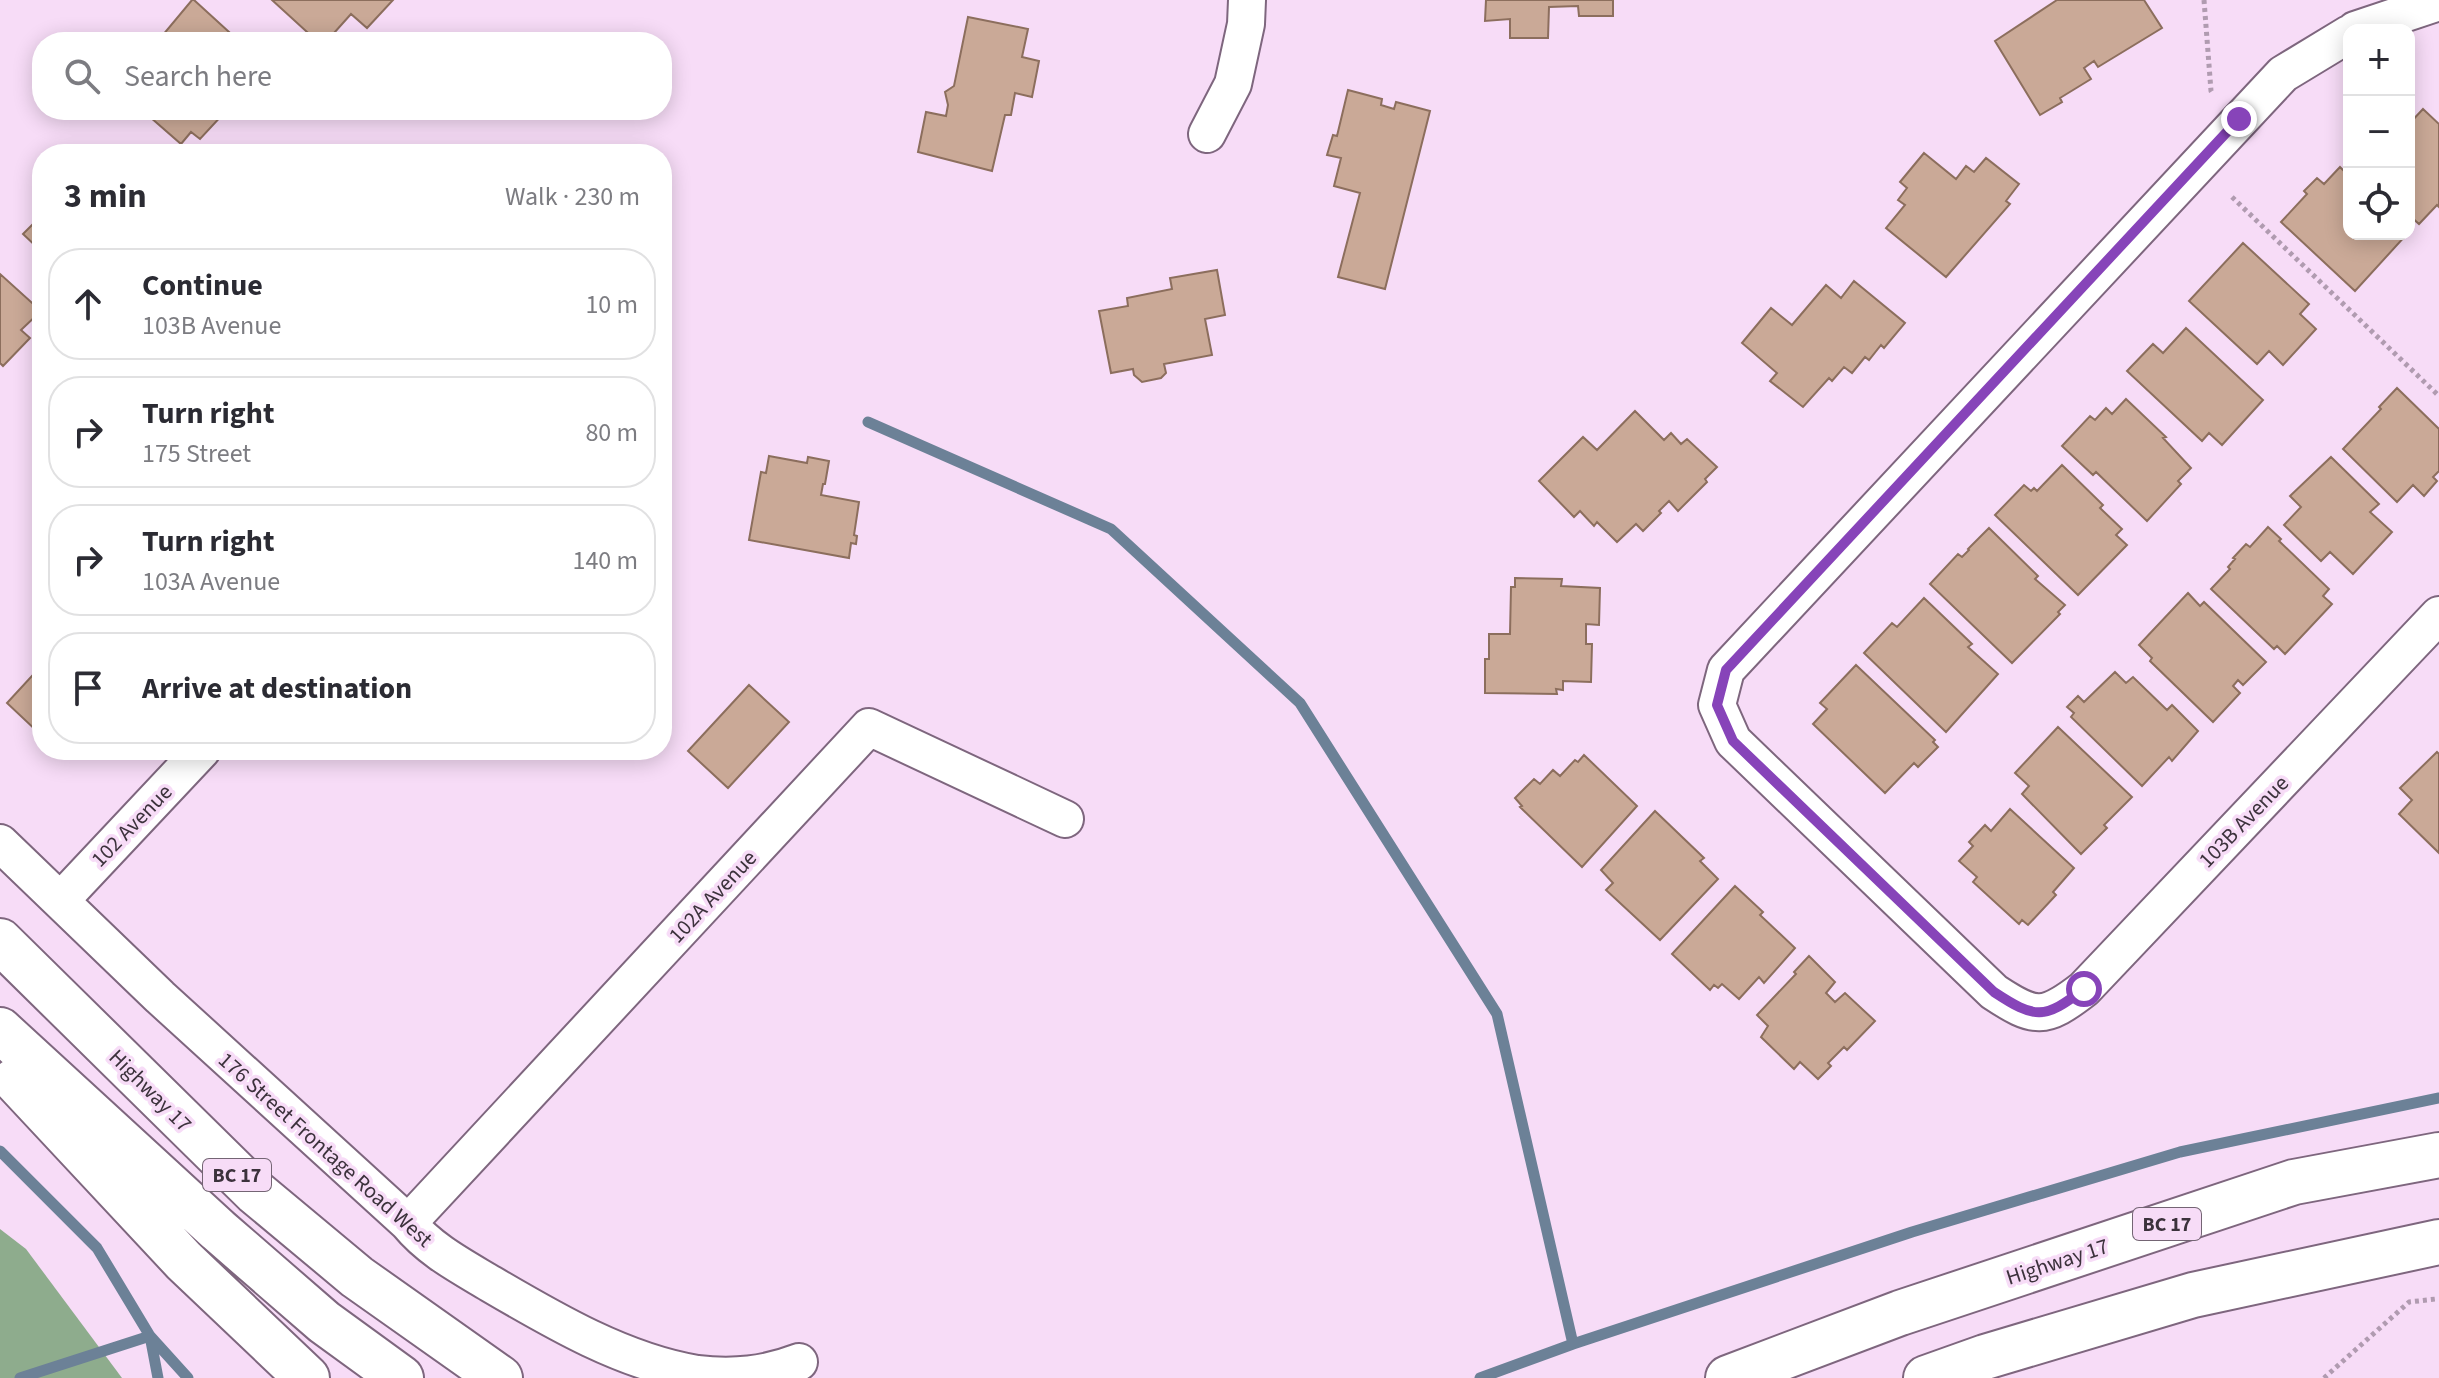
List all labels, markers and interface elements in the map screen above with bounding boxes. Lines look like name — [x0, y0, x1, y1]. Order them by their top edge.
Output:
map controls — [2343, 24, 2415, 240]
button: + — [2343, 24, 2415, 96]
search box — [32, 32, 672, 120]
icon: search — [60, 54, 104, 98]
text: Search here — [124, 55, 272, 98]
button: − — [2343, 96, 2415, 168]
route end — [2221, 101, 2257, 137]
button: locate — [2343, 168, 2415, 240]
text: 3 min — [64, 172, 147, 221]
text: Walk · 230 m — [505, 178, 640, 215]
text: Continue — [142, 264, 263, 307]
icon: ahead — [66, 282, 110, 326]
text: 10 m — [585, 286, 638, 323]
text: 103B Avenue — [142, 307, 281, 344]
text: Turn right — [142, 392, 274, 435]
icon: right — [66, 410, 110, 454]
text: 80 m — [585, 414, 638, 451]
text: 175 Street — [142, 435, 251, 472]
text: Turn right — [142, 520, 274, 563]
icon: right — [66, 538, 110, 582]
text: 140 m — [572, 542, 638, 579]
text: 103A Avenue — [142, 563, 280, 600]
icon: arrive — [66, 666, 110, 710]
text: Arrive at destination — [142, 667, 412, 710]
street label: 103B Avenue — [2191, 768, 2296, 875]
street label: 102 Avenue — [84, 777, 180, 875]
street label: 102A Avenue — [661, 843, 764, 950]
route start — [2066, 971, 2102, 1007]
street label: Highway 17 — [101, 1042, 199, 1140]
street label: 176 Street Frontage Road West — [211, 1045, 440, 1255]
road number: BC 17 — [203, 1159, 271, 1191]
road number: BC 17 — [2133, 1208, 2201, 1240]
street label: Highway 17 — [2002, 1230, 2113, 1294]

